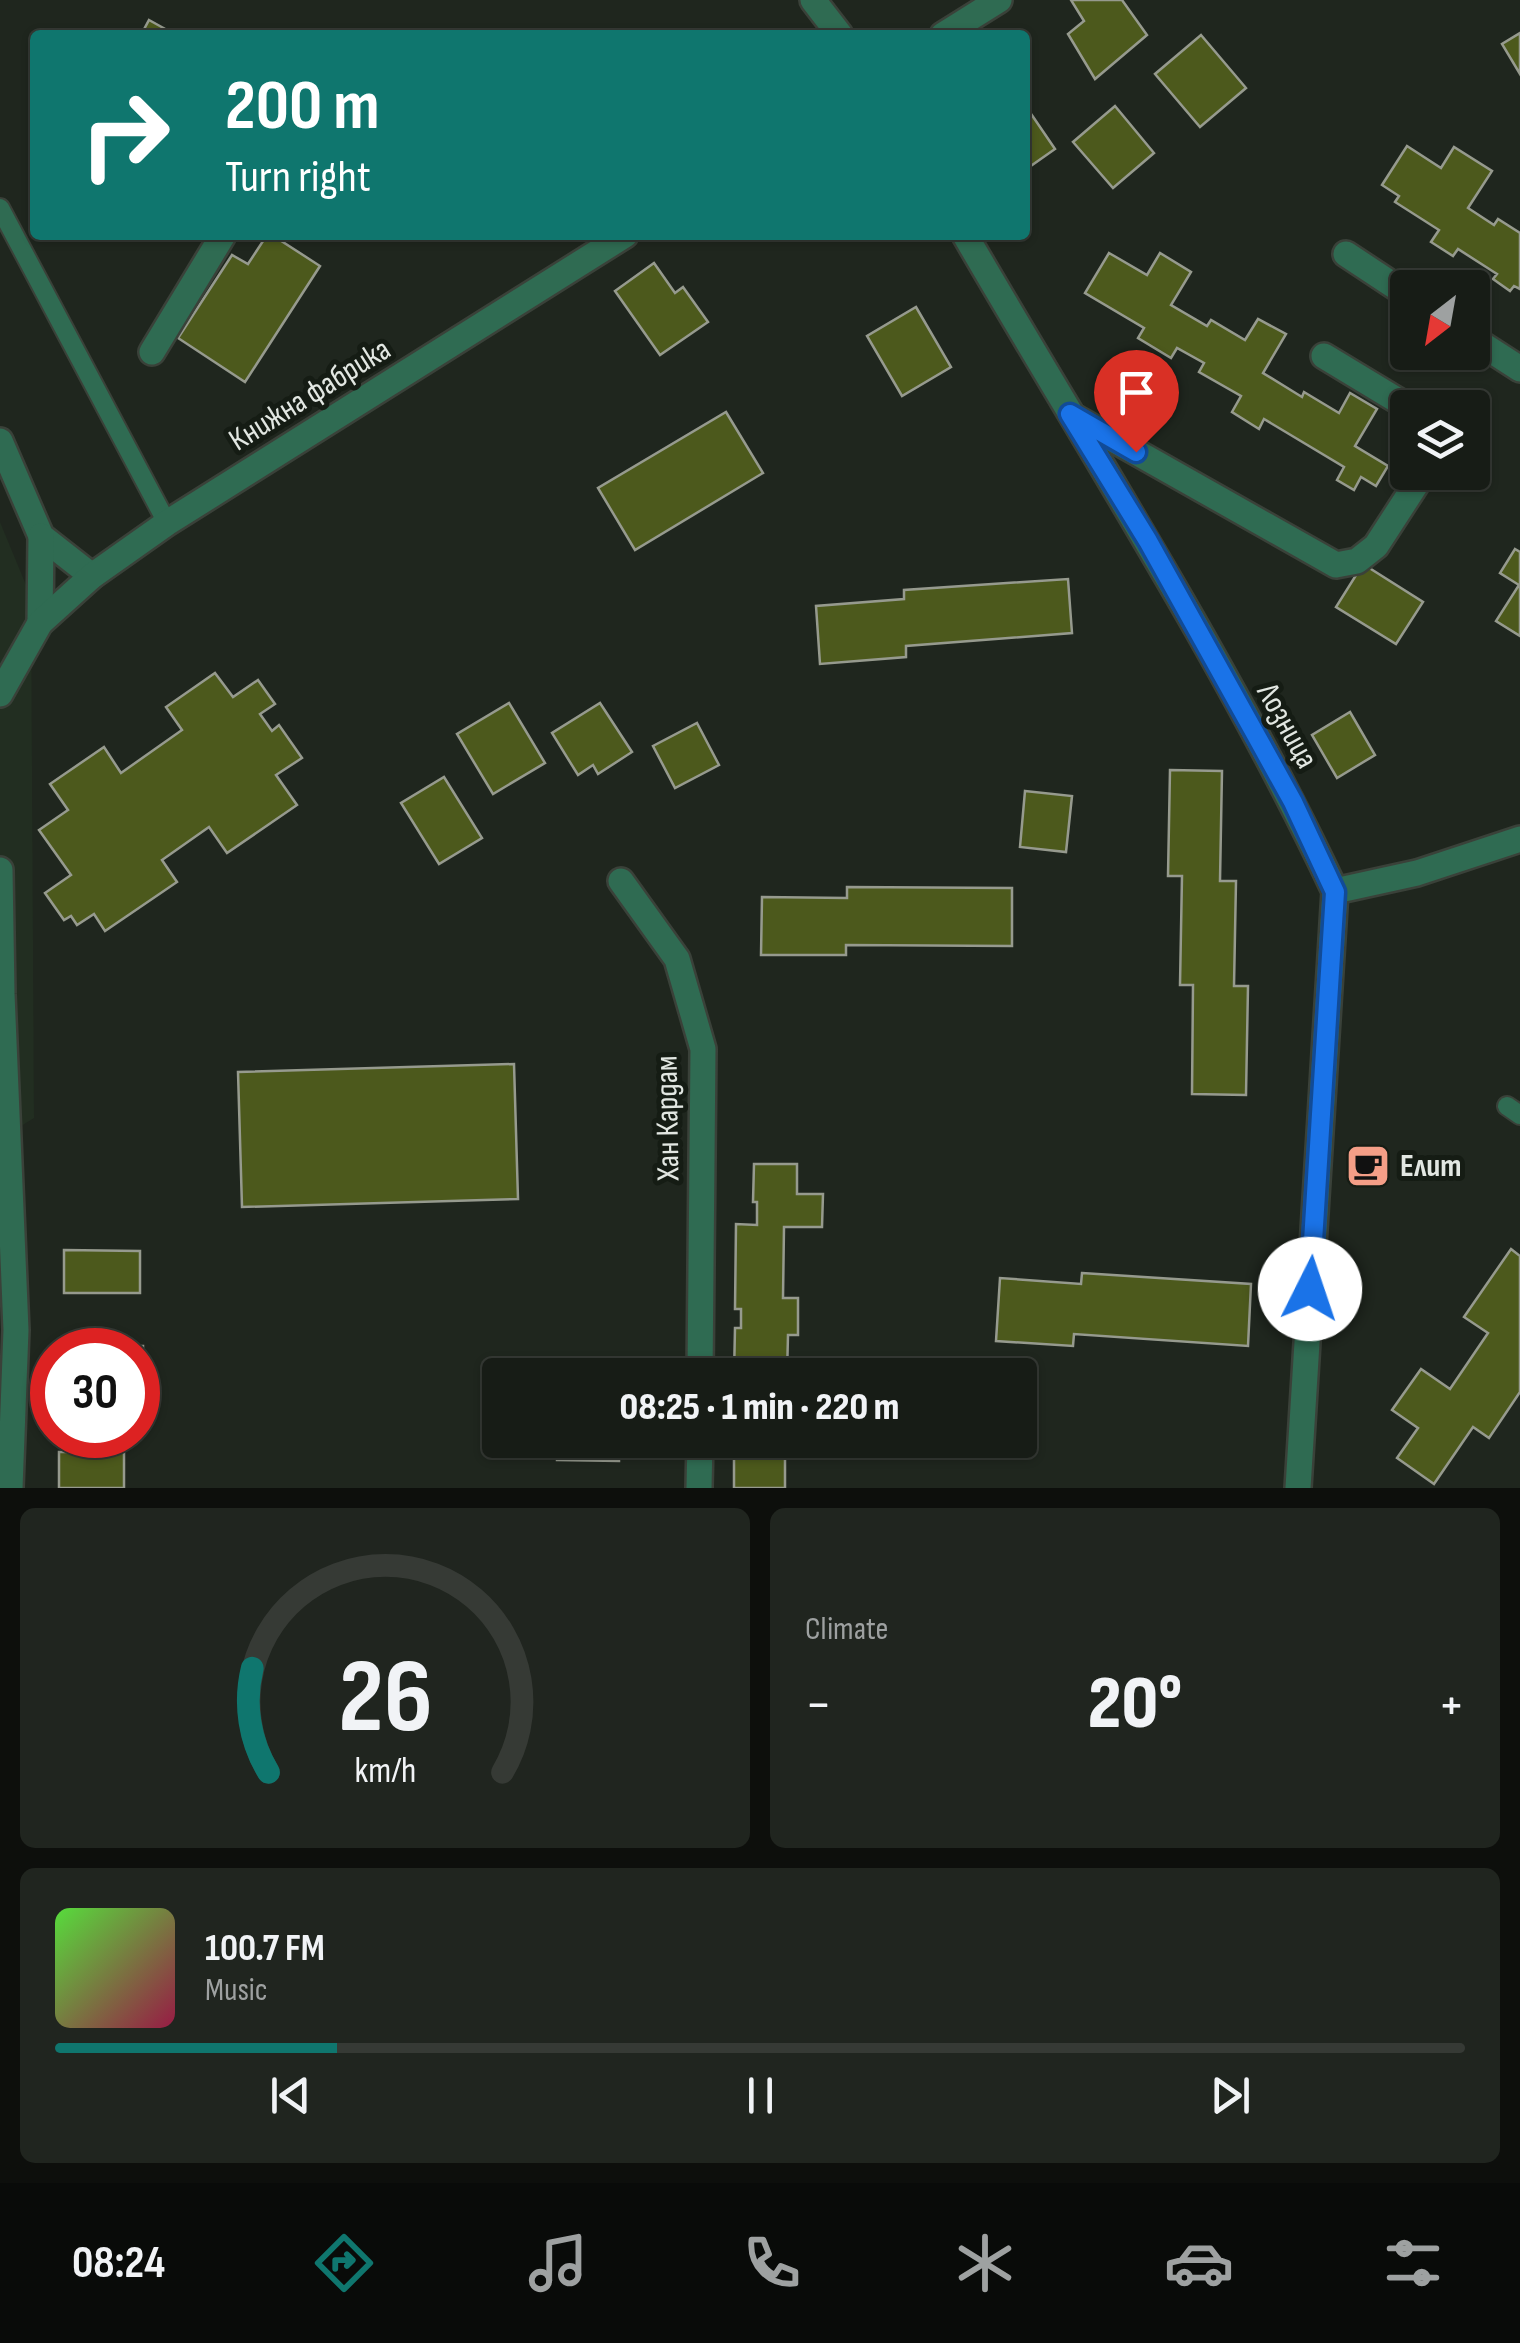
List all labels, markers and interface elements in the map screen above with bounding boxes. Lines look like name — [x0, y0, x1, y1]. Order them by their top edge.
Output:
text: 200 m — [225, 65, 380, 149]
icon: right — [60, 70, 190, 200]
text: Turn right — [225, 150, 371, 205]
north arrow — [1390, 270, 1490, 370]
map controls — [1390, 270, 1490, 490]
street label: Книжна фабрика — [222, 330, 398, 460]
pin — [1094, 350, 1179, 453]
icon: arrive — [1109, 365, 1164, 420]
button: layers — [1390, 390, 1490, 490]
street label: Лозница — [1247, 676, 1326, 775]
street label: Хан Кардам — [647, 1055, 689, 1182]
cafe icon: Елит — [1345, 1143, 1391, 1189]
place label: Елит — [1400, 1147, 1462, 1186]
position arrow — [1258, 1237, 1362, 1341]
speed limit sign: 30 — [30, 1328, 160, 1458]
text: 08:25 · 1 min · 220 m — [620, 1385, 899, 1430]
text: Climate — [805, 1610, 888, 1649]
text: 26 — [338, 1636, 432, 1761]
text: 20° — [1088, 1659, 1182, 1750]
text: − — [805, 1672, 832, 1739]
text: + — [1438, 1672, 1465, 1739]
text: km/h — [354, 1750, 416, 1793]
text: 100.7 FM — [205, 1926, 325, 1971]
text: Music — [205, 1971, 268, 2010]
icon: previous — [263, 2068, 318, 2123]
icon: pause — [733, 2068, 788, 2123]
icon: next — [1203, 2068, 1258, 2123]
icon: directions — [309, 2228, 379, 2298]
icon: music — [523, 2228, 593, 2298]
icon: phone — [737, 2228, 807, 2298]
icon: climate — [950, 2228, 1020, 2298]
icon: car — [1164, 2228, 1234, 2298]
icon: filters — [1378, 2228, 1448, 2298]
text: 08:24 — [72, 2236, 165, 2291]

